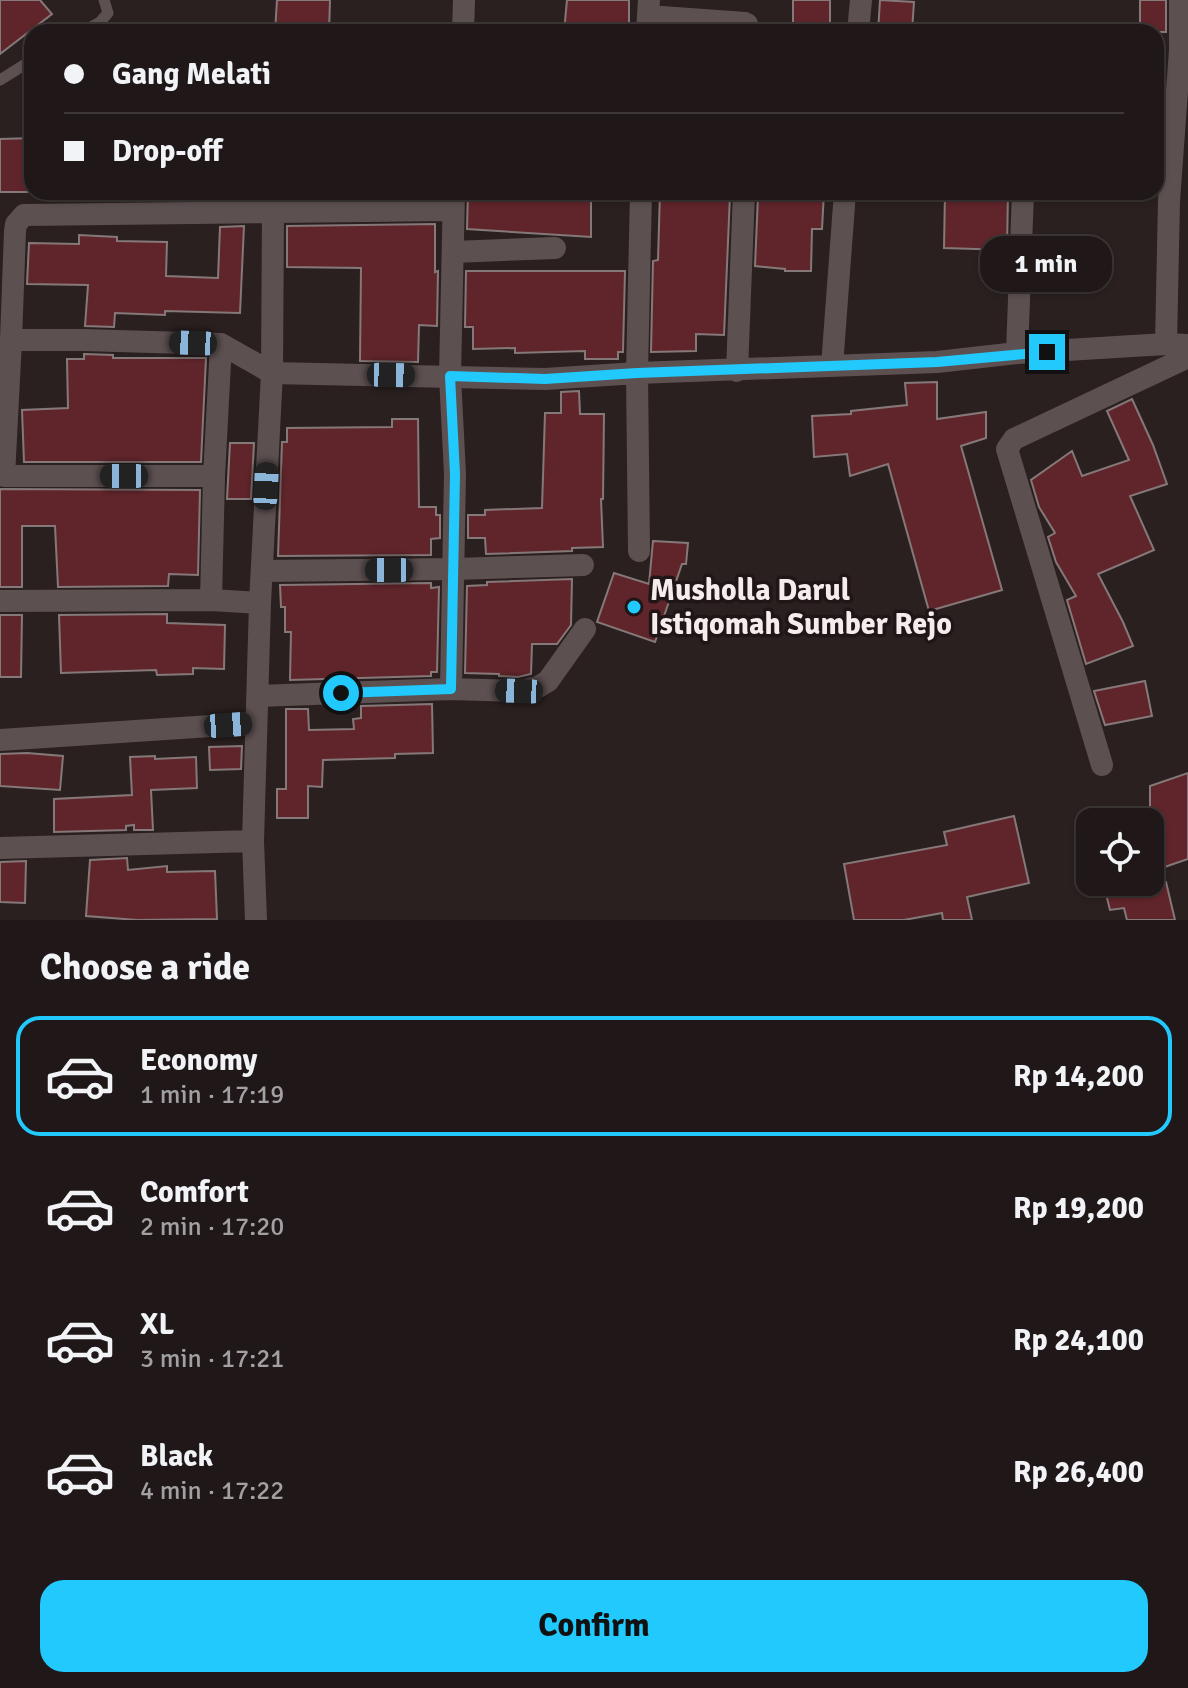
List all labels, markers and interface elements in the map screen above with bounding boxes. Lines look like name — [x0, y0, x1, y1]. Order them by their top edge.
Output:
text: Gang Melati — [112, 56, 271, 93]
text: Drop-off — [112, 133, 222, 170]
callout: 1 min — [981, 236, 1113, 292]
text: 1 min — [1015, 248, 1077, 280]
car — [169, 330, 217, 356]
route end — [1029, 334, 1065, 370]
car — [367, 363, 415, 387]
car — [253, 461, 279, 511]
car — [100, 464, 148, 488]
car — [365, 558, 413, 582]
place label: Musholla Darul Istiqomah Sumber Rejo — [650, 572, 952, 643]
marker: Musholla Darul Istiqomah Sumber Rejo — [625, 598, 643, 616]
route start — [323, 675, 359, 711]
car — [495, 678, 543, 704]
car — [203, 711, 253, 739]
map controls — [1076, 808, 1164, 896]
button: locate — [1076, 808, 1164, 896]
text: Choose a ride — [40, 945, 250, 990]
icon: car — [44, 1040, 116, 1112]
text: Economy — [140, 1042, 257, 1079]
text: Rp 14,200 — [1013, 1058, 1144, 1095]
text: 1 min · 17:19 — [140, 1079, 284, 1111]
icon: car — [44, 1172, 116, 1244]
text: Comfort — [140, 1174, 249, 1211]
text: Rp 19,200 — [1013, 1190, 1144, 1227]
text: 2 min · 17:20 — [140, 1211, 284, 1243]
icon: car — [44, 1304, 116, 1376]
text: XL — [140, 1306, 174, 1343]
text: Rp 24,100 — [1013, 1322, 1144, 1359]
text: 3 min · 17:21 — [140, 1343, 284, 1375]
icon: car — [44, 1436, 116, 1508]
text: Black — [140, 1438, 213, 1475]
text: Rp 26,400 — [1013, 1454, 1144, 1491]
text: 4 min · 17:22 — [140, 1475, 284, 1507]
button: Confirm — [40, 1580, 1148, 1672]

